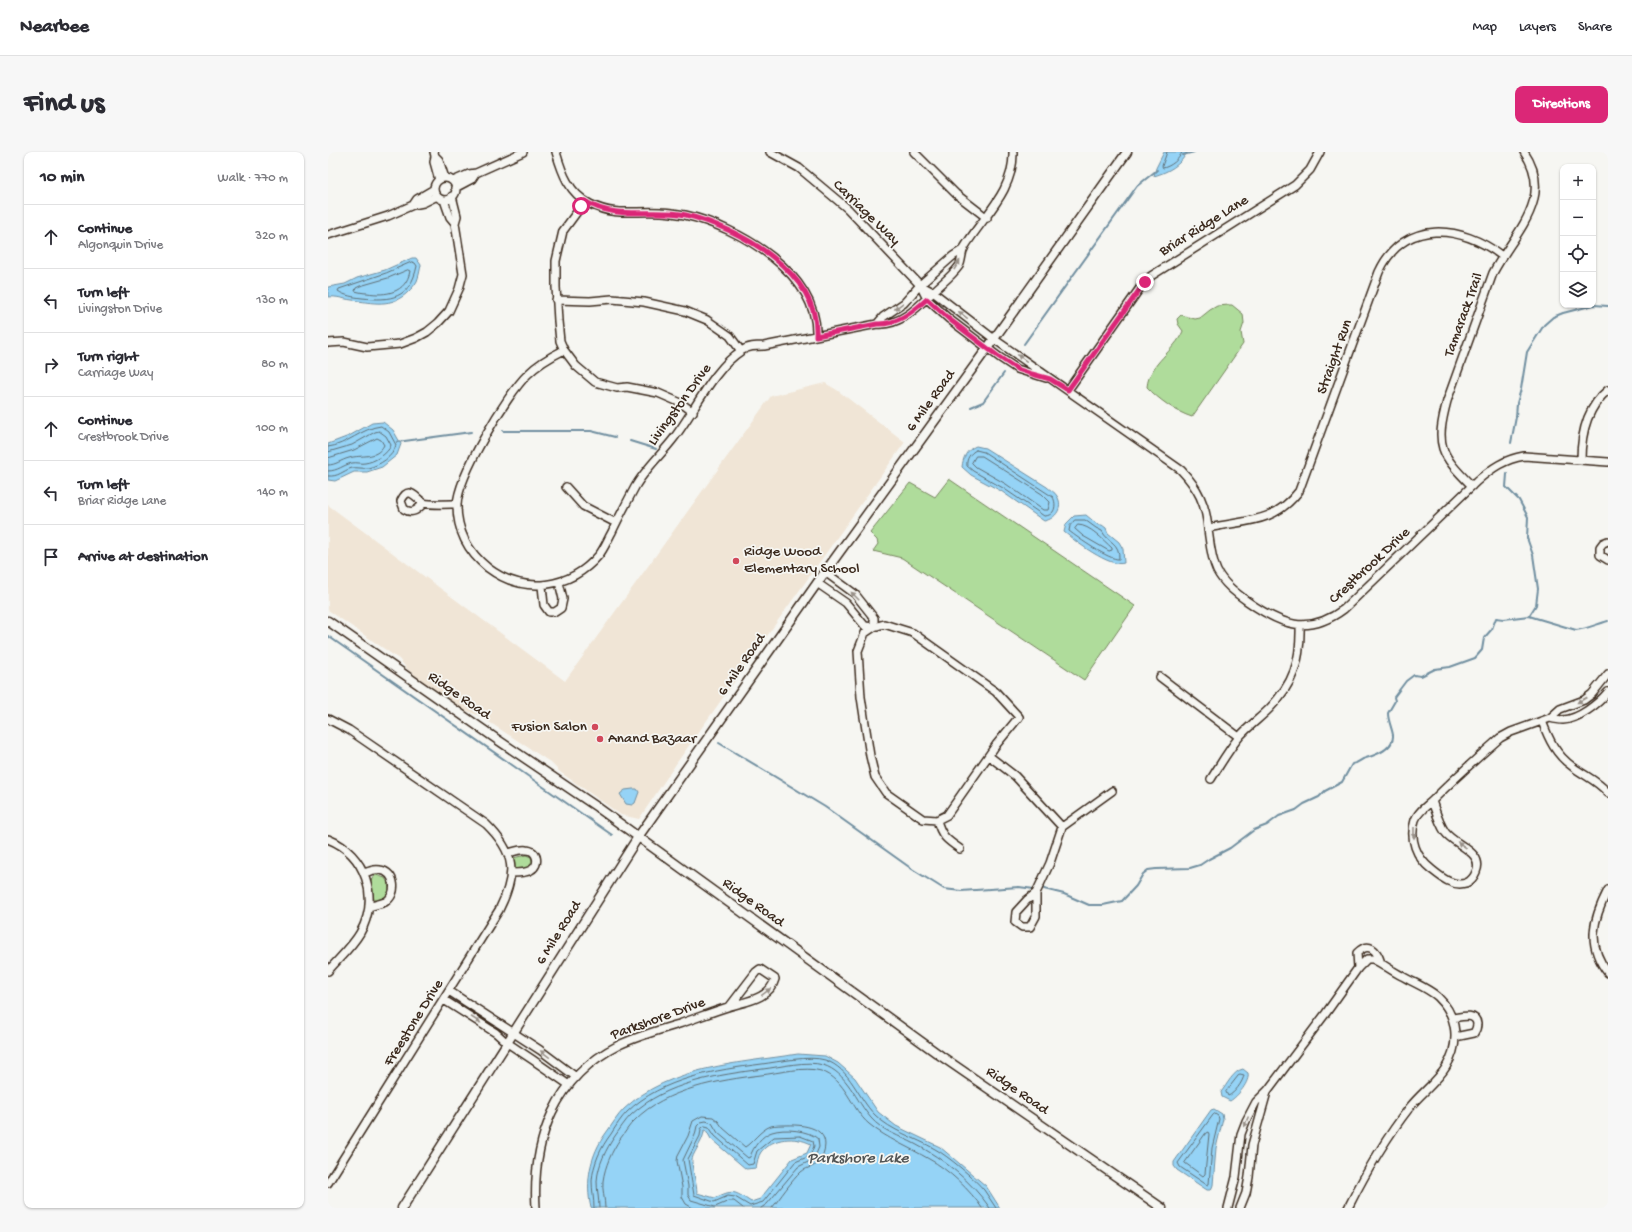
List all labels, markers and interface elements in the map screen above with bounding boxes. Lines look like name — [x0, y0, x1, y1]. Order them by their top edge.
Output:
text: Nearbee — [20, 16, 89, 39]
text: Map — [1473, 19, 1497, 36]
text: Layers — [1519, 19, 1556, 36]
text: Share — [1578, 19, 1612, 36]
button: Directions — [1515, 86, 1608, 123]
text: Find us — [24, 88, 104, 121]
map controls — [1560, 164, 1596, 308]
button: + — [1560, 164, 1596, 200]
text: 10 min — [40, 168, 84, 188]
text: Walk · 770 m — [218, 171, 288, 186]
street label: Carriage Way — [828, 176, 904, 250]
street label: Briar Ridge Lane — [1155, 191, 1252, 261]
route start — [572, 197, 590, 215]
button: − — [1560, 200, 1596, 236]
text: Continue — [78, 220, 132, 238]
icon: ahead — [40, 226, 62, 248]
text: 320 m — [255, 229, 288, 244]
button: locate — [1560, 236, 1596, 272]
text: Algonquin Drive — [78, 238, 163, 253]
one-way arrow — [954, 259, 961, 271]
street label: Tamarack Trail — [1440, 271, 1488, 360]
button: layers — [1560, 272, 1596, 308]
route end — [1136, 273, 1154, 291]
text: Turn left — [78, 284, 129, 302]
icon: left — [40, 290, 62, 312]
text: 130 m — [256, 293, 288, 308]
text: Livingston Drive — [78, 302, 162, 317]
one-way arrow — [894, 302, 905, 310]
one-way arrow — [957, 311, 968, 320]
street label: Straight Run — [1313, 317, 1357, 397]
text: Turn right — [78, 348, 138, 366]
icon: right — [40, 354, 62, 376]
one-way arrow — [1017, 354, 1028, 363]
text: 80 m — [261, 357, 288, 372]
street label: Livingston Drive — [644, 360, 716, 450]
text: Carriage Way — [78, 366, 153, 381]
street label: 6 Mile Road — [903, 366, 960, 435]
text: Continue — [78, 412, 132, 430]
icon: ahead — [40, 418, 62, 440]
text: 100 m — [256, 421, 288, 436]
text: Crestbrook Drive — [78, 430, 169, 445]
text: Turn left — [78, 476, 129, 494]
icon: left — [40, 482, 62, 504]
text: 140 m — [257, 485, 288, 500]
text: Briar Ridge Lane — [78, 494, 166, 509]
street label: Crestbrook Drive — [1326, 524, 1415, 608]
place label: Ridge Wood Elementary School — [744, 543, 860, 578]
icon: arrive — [40, 546, 62, 568]
text: Arrive at destination — [78, 548, 208, 566]
marker: Ridge Wood Elementary School — [731, 556, 741, 566]
one-way arrow — [850, 591, 860, 601]
street label: 6 Mile Road — [714, 629, 771, 700]
street label: Ridge Road — [424, 668, 495, 725]
one-way arrow — [1576, 697, 1588, 704]
place label: Fusion Salon — [511, 718, 587, 736]
marker: Fusion Salon — [590, 722, 600, 732]
place label: Anand Bazaar — [608, 730, 698, 748]
marker: Anand Bazaar — [595, 734, 605, 744]
one-way arrow — [1410, 827, 1417, 839]
one-way arrow — [1456, 841, 1467, 849]
street label: Ridge Road — [718, 874, 789, 932]
street label: 6 Mile Road — [532, 897, 586, 968]
street label: Freestone Drive — [380, 976, 448, 1071]
one-way arrow — [760, 988, 771, 996]
street label: Parkshore Drive — [607, 993, 708, 1045]
one-way arrow — [471, 1016, 481, 1024]
one-way arrow — [539, 1050, 550, 1058]
street label: Ridge Road — [982, 1063, 1053, 1120]
one-way arrow — [1243, 1116, 1250, 1128]
water label: Parkshore Lake — [807, 1150, 909, 1169]

